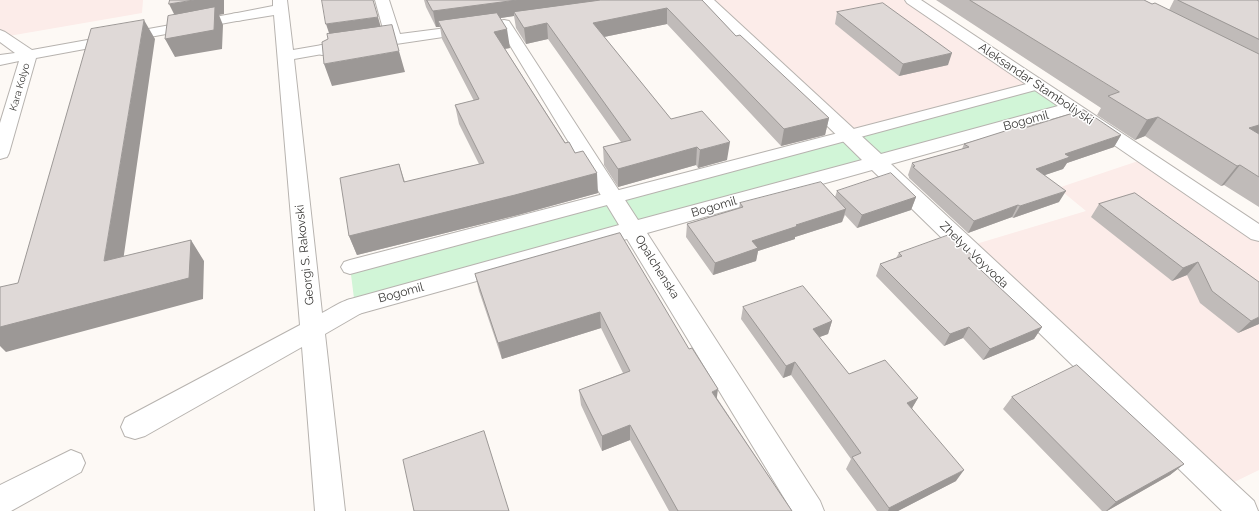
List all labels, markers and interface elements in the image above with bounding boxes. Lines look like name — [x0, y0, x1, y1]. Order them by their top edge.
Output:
street label: Aleksandar Stamboliyski — [976, 40, 1096, 128]
street label: Kara Kolyo — [7, 62, 33, 112]
street label: Bogomil — [1002, 108, 1050, 134]
street label: Bogomil — [690, 194, 738, 220]
street label: Georgi S. Rakovski — [293, 204, 317, 306]
street label: Zhelyu Voyvoda — [937, 219, 1011, 291]
street label: Opalchenska — [632, 232, 682, 302]
street label: Bogomil — [377, 280, 425, 306]

